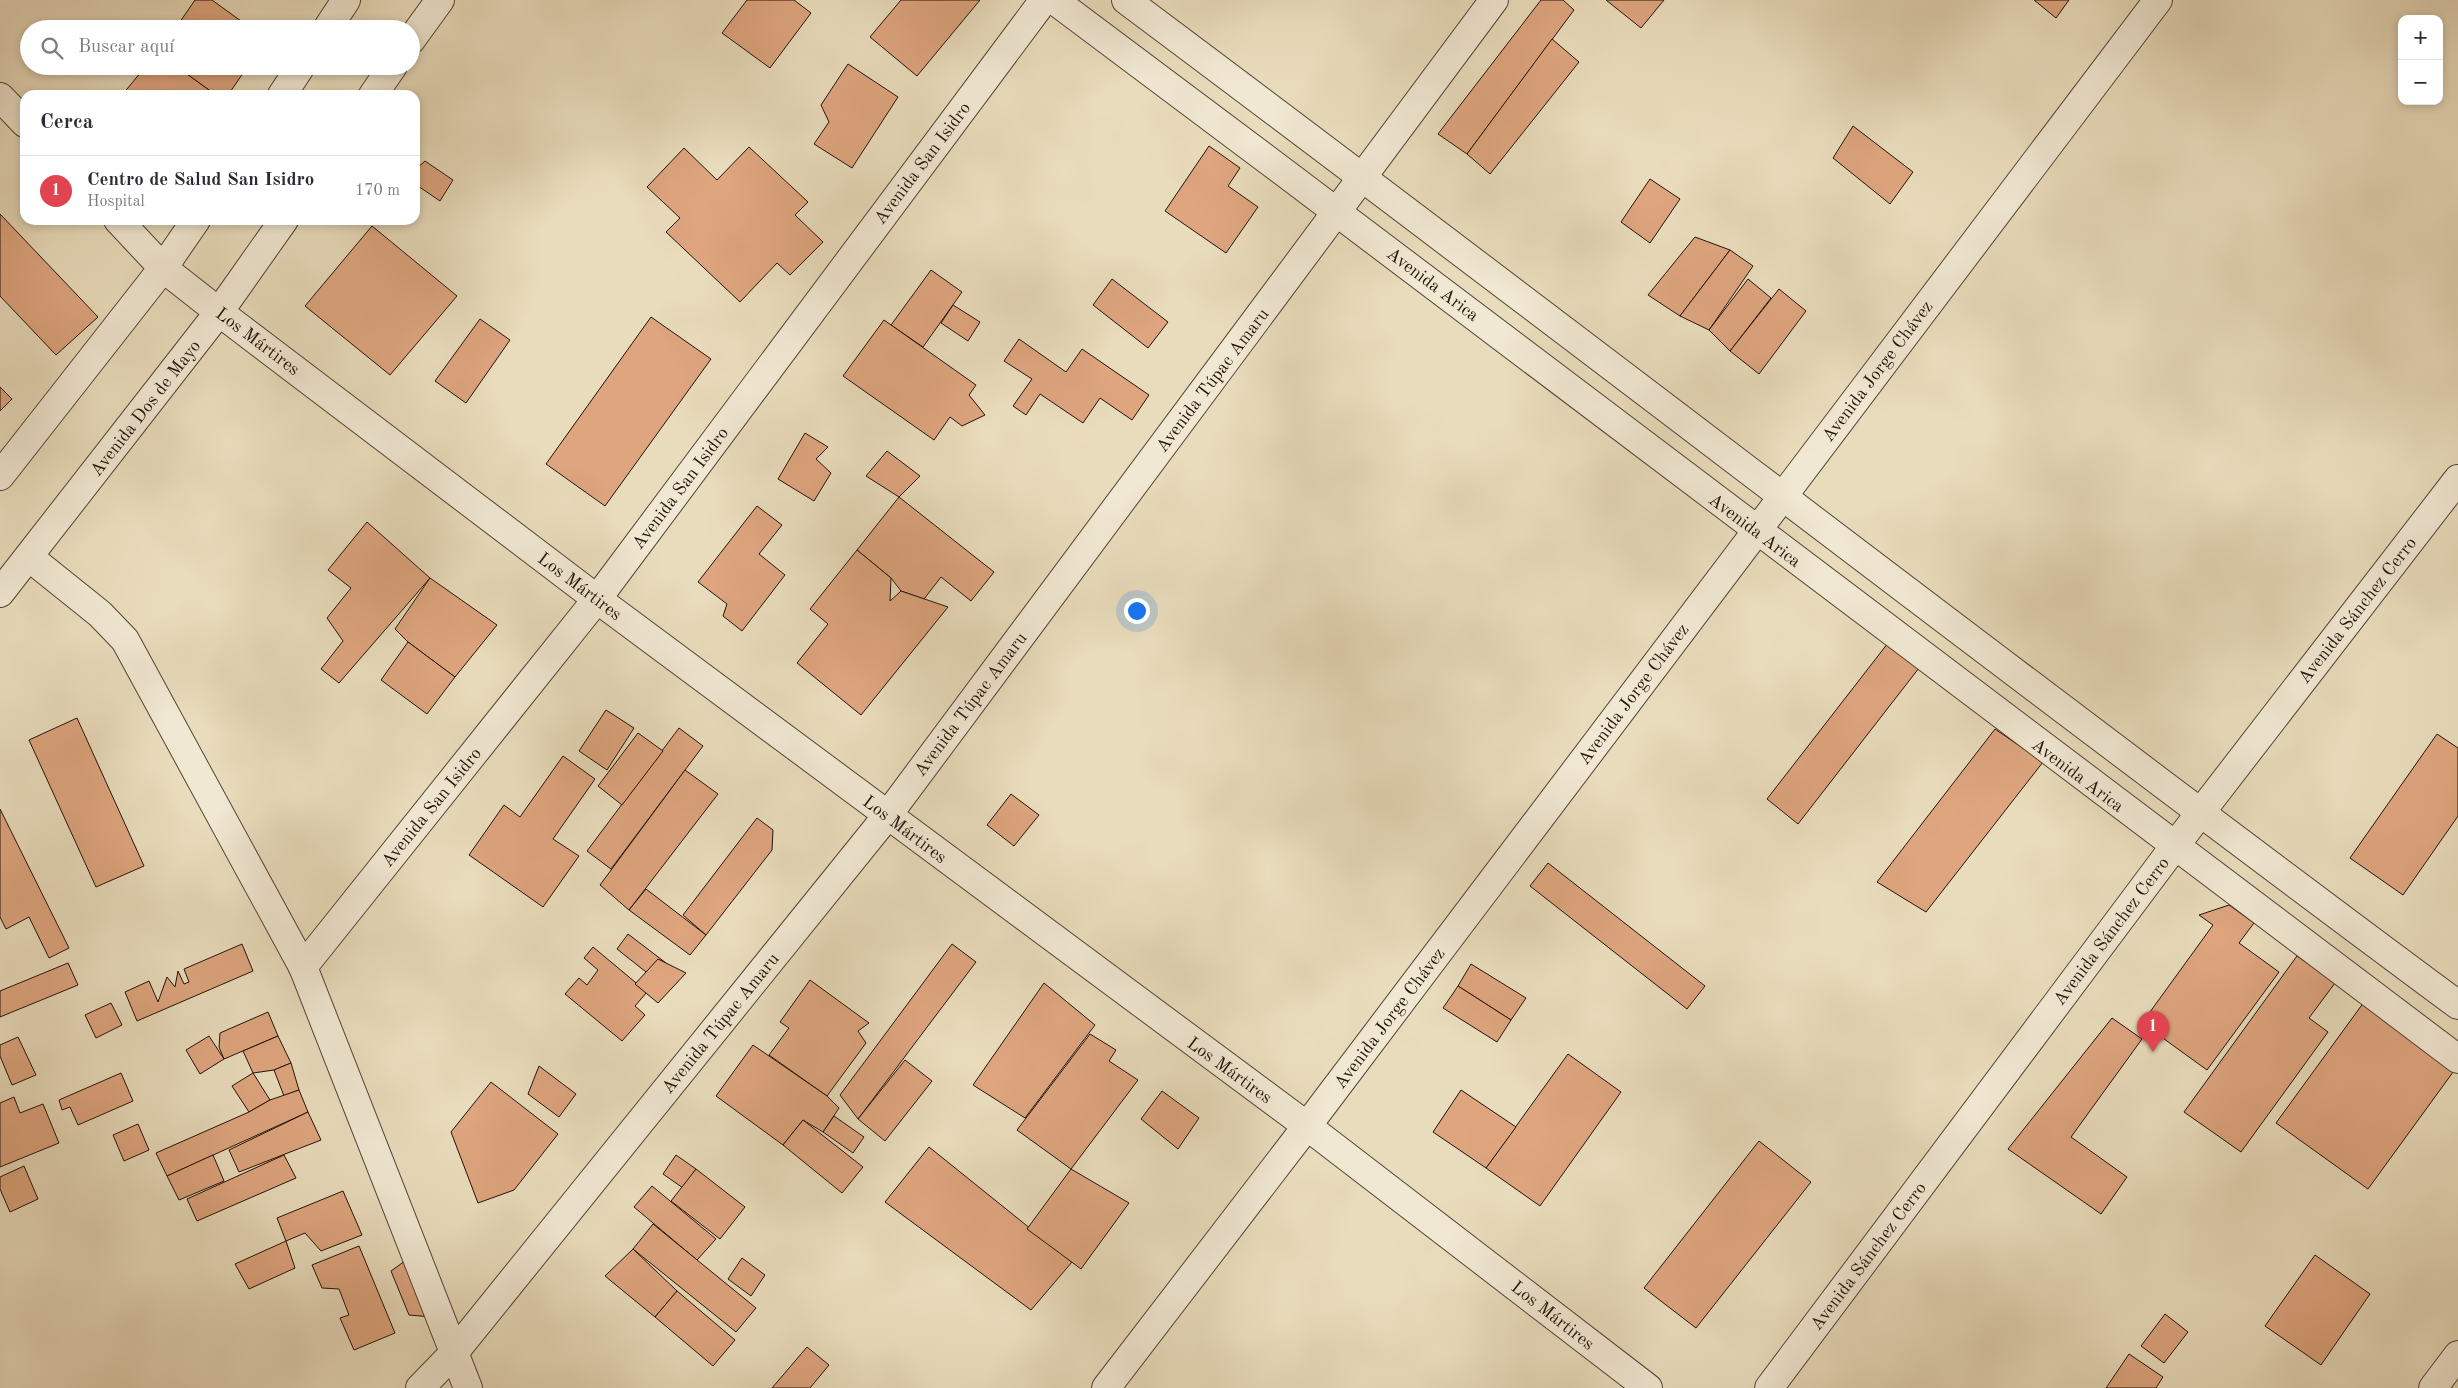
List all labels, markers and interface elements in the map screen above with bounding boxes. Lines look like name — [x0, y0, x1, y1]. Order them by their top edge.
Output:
map controls — [2398, 15, 2443, 105]
button: + — [2398, 15, 2443, 60]
search box — [20, 20, 420, 75]
icon: search — [38, 34, 66, 62]
text: Buscar aquí — [78, 38, 174, 57]
button: − — [2398, 60, 2443, 105]
street label: Avenida San Isidro — [871, 99, 974, 228]
text: Cerca — [40, 112, 93, 133]
text: Centro de Salud San Isidro — [87, 171, 314, 190]
text: 1 — [51, 183, 61, 199]
text: 170 m — [355, 183, 400, 199]
text: Hospital — [87, 194, 145, 210]
street label: Avenida Arica — [1383, 244, 1482, 325]
street label: Avenida Jorge Chávez — [1819, 298, 1937, 446]
street label: Los Mártires — [212, 305, 303, 379]
street label: Avenida Túpac Amaru — [1153, 305, 1273, 456]
street label: Avenida Dos de Mayo — [87, 337, 204, 480]
street label: Avenida San Isidro — [629, 424, 732, 553]
street label: Avenida Arica — [1705, 490, 1804, 571]
street label: Avenida Sánchez Cerro — [2295, 534, 2420, 687]
street label: Los Mártires — [534, 550, 625, 624]
your location — [1124, 598, 1150, 624]
street label: Avenida Jorge Chávez — [1575, 621, 1693, 769]
street label: Avenida Túpac Amaru — [911, 629, 1031, 780]
street label: Avenida Arica — [2028, 735, 2127, 816]
street label: Avenida San Isidro — [378, 745, 485, 871]
street label: Los Mártires — [859, 793, 950, 867]
street label: Avenida Sánchez Cerro — [2050, 854, 2173, 1009]
street label: Avenida Jorge Chávez — [1331, 945, 1449, 1093]
street label: Avenida Túpac Amaru — [659, 950, 783, 1097]
pin: 1 — [2137, 1011, 2169, 1052]
street label: Los Mártires — [1184, 1034, 1275, 1108]
street label: Avenida Sánchez Cerro — [1807, 1179, 1930, 1334]
street label: Los Mártires — [1508, 1278, 1597, 1354]

